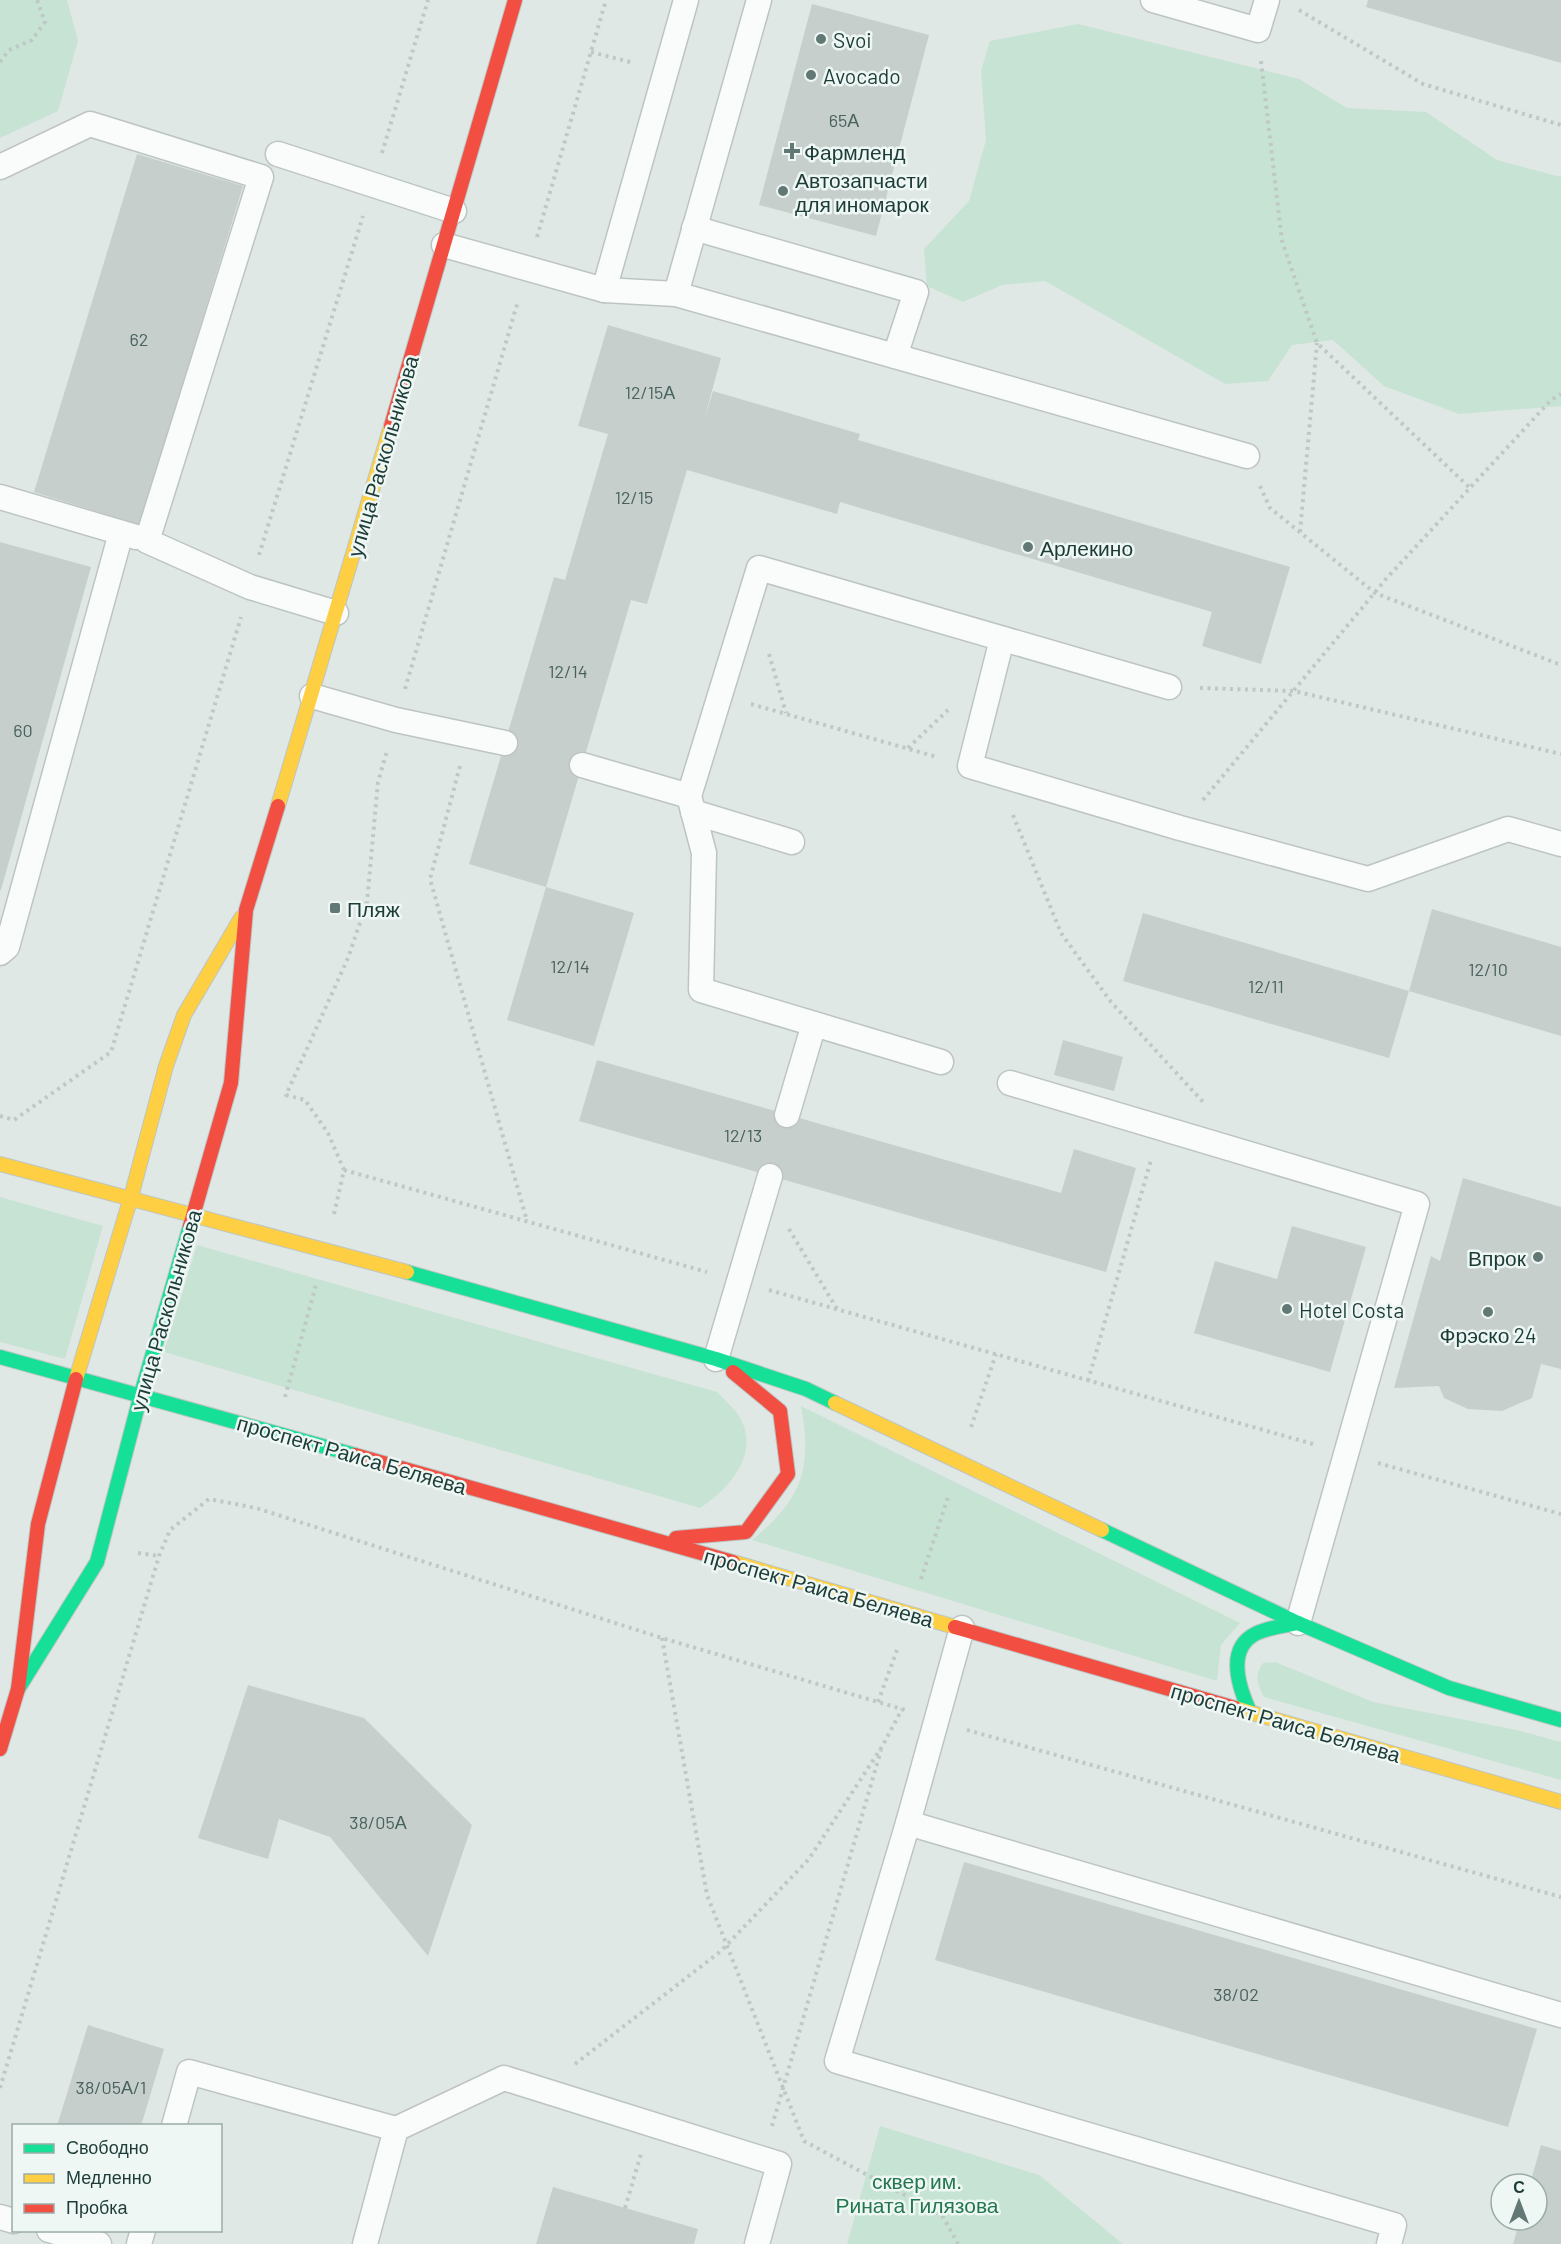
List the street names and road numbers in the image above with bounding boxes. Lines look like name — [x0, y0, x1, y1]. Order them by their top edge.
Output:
street label: улица Раскольникова — [341, 352, 423, 560]
street label: улица Раскольникова — [124, 1206, 206, 1414]
street label: проспект Раиса Беляева — [235, 1409, 470, 1499]
street label: проспект Раиса Беляева — [702, 1542, 937, 1632]
street label: проспект Раиса Беляева — [1169, 1677, 1404, 1767]

